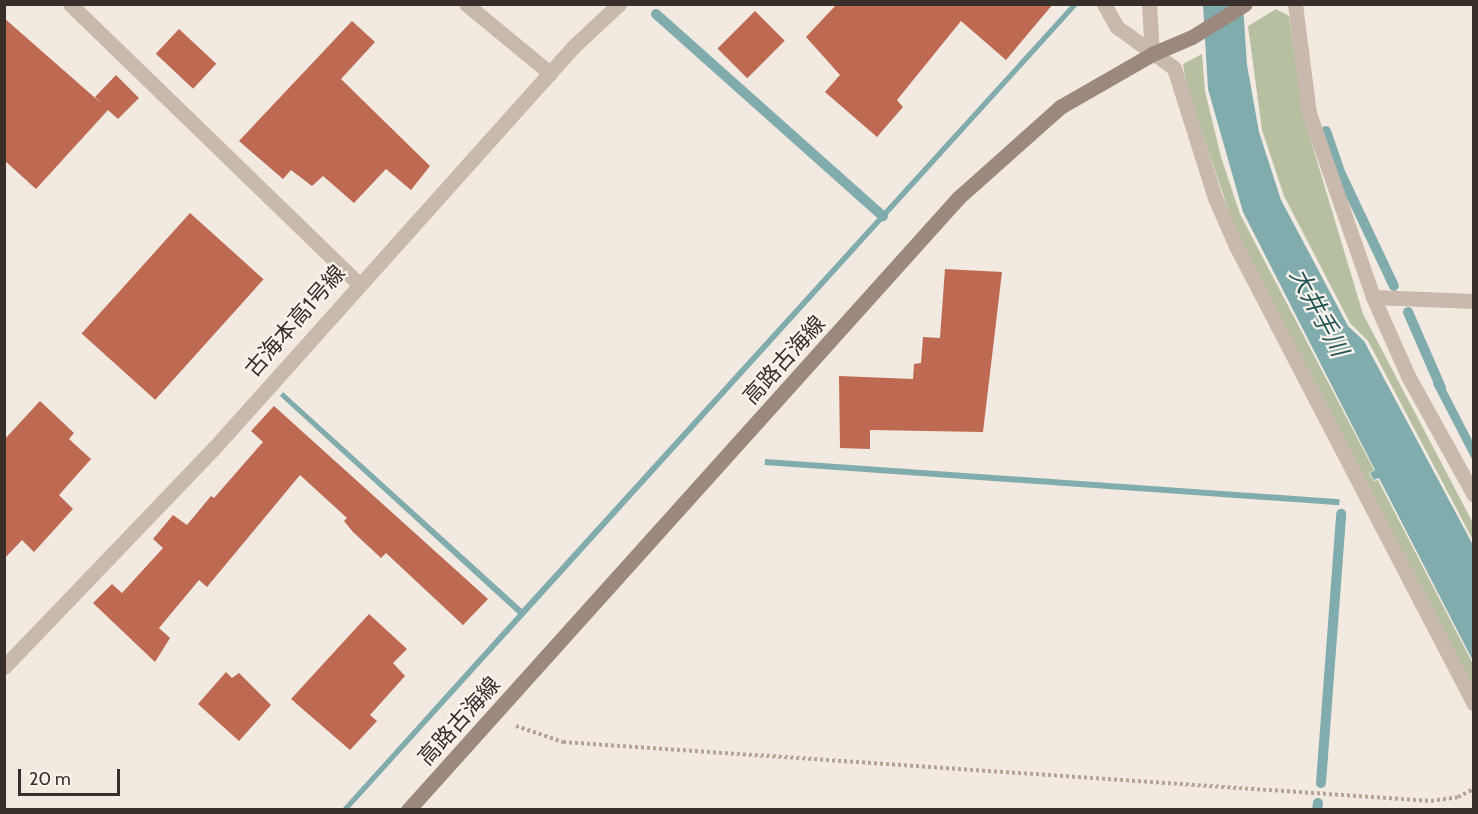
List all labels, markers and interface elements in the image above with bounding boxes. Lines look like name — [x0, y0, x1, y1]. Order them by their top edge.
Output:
street label: 古海本高1号線 — [239, 260, 351, 382]
water label: 大井手川 — [1284, 263, 1354, 361]
street label: 高路古海線 — [737, 310, 831, 410]
street label: 高路古海線 — [412, 671, 506, 771]
scale bar — [21, 757, 123, 795]
text: 20 m — [29, 768, 71, 790]

